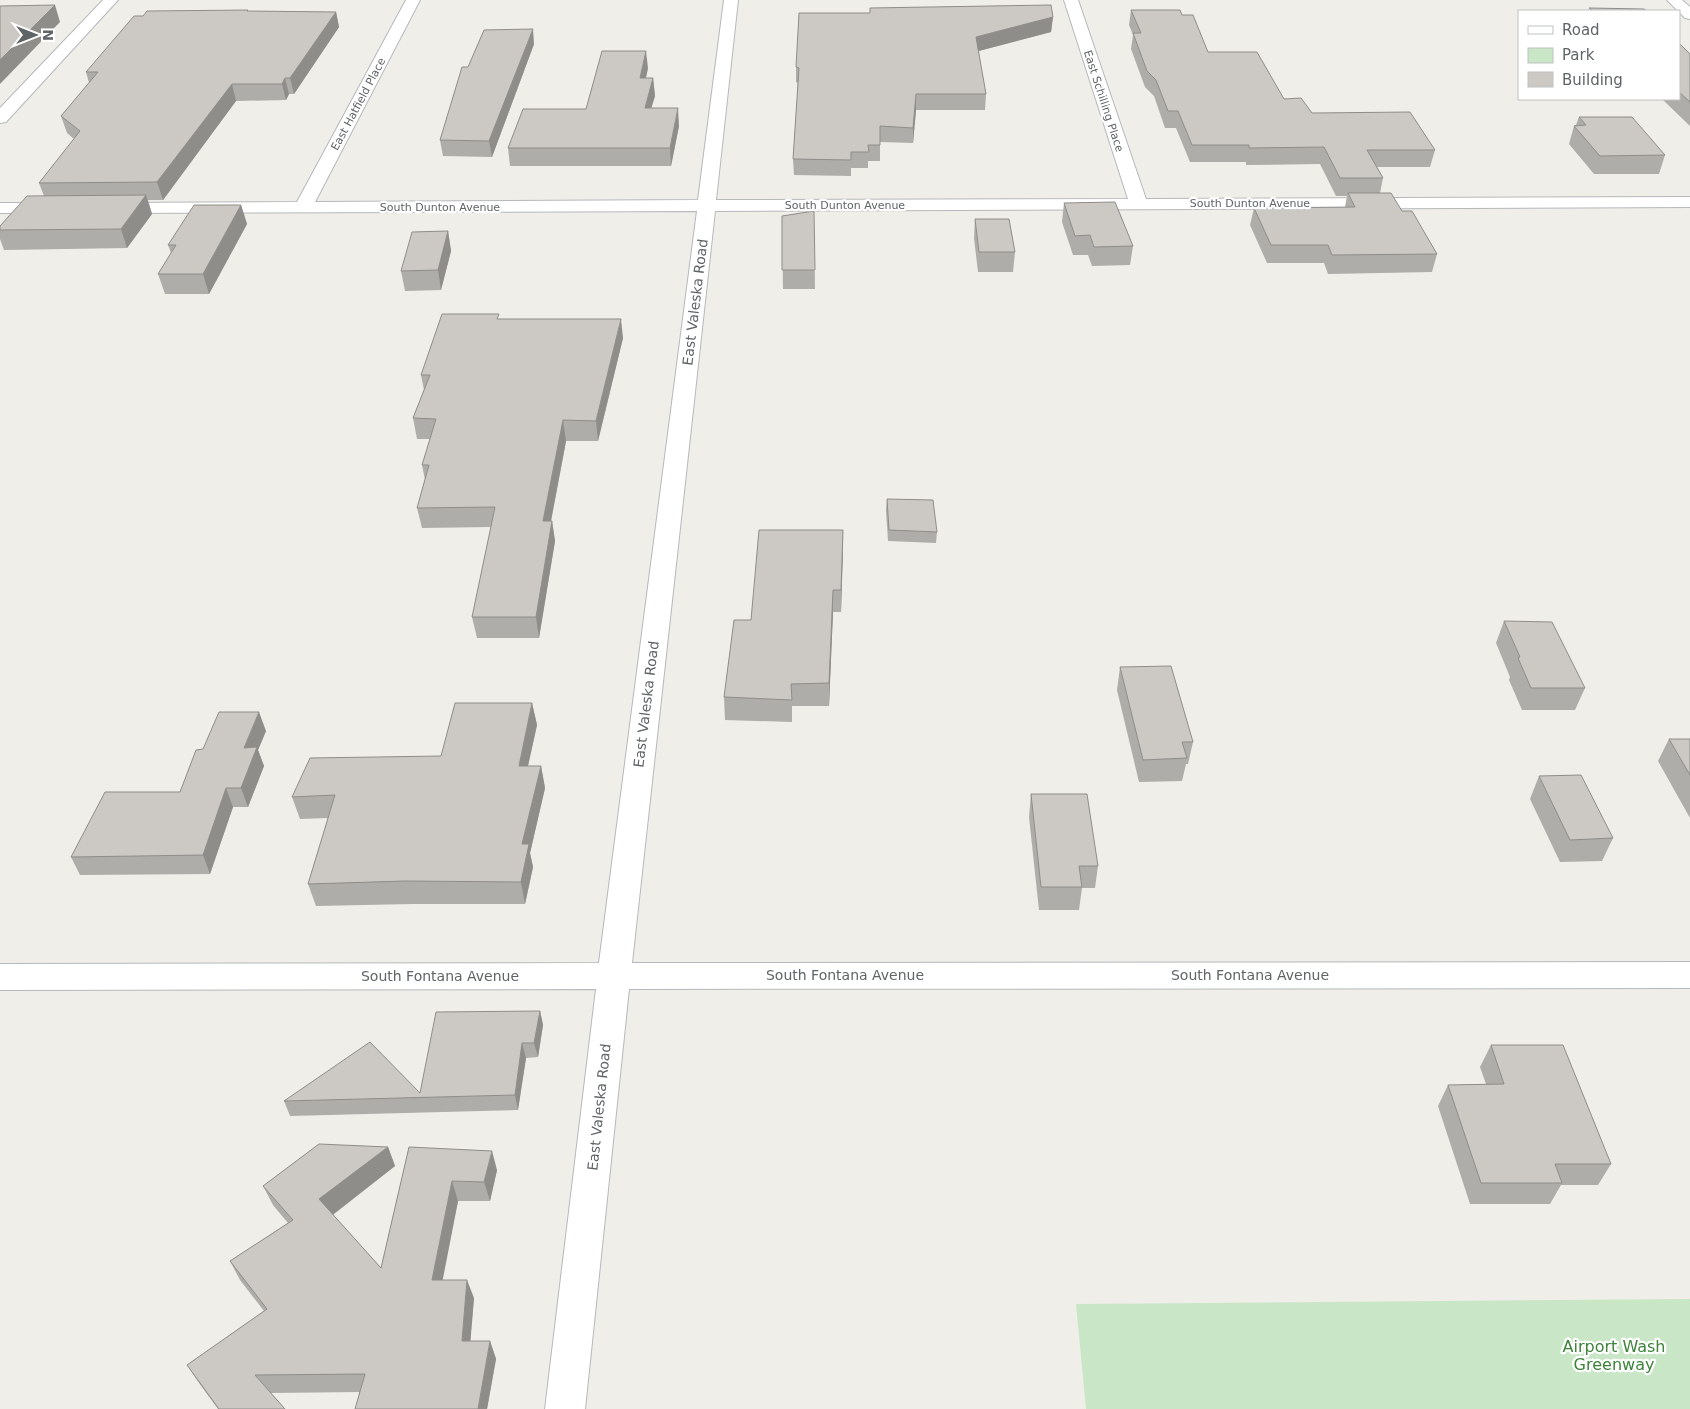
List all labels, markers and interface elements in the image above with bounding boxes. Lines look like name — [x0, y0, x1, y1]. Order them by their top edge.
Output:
north arrow — [10, 10, 60, 60]
legend — [1518, 10, 1680, 100]
text: Road — [1562, 21, 1600, 39]
text: N — [40, 29, 56, 41]
text: Park — [1562, 46, 1595, 64]
street label: East Schilling Place — [1081, 49, 1126, 154]
street label: East Hatfield Place — [329, 55, 388, 153]
text: Building — [1562, 71, 1623, 89]
street label: South Dunton Avenue — [1190, 197, 1310, 210]
street label: South Dunton Avenue — [785, 199, 905, 212]
street label: South Dunton Avenue — [380, 201, 500, 214]
street label: East Valeska Road — [679, 238, 711, 366]
street label: East Valeska Road — [630, 640, 662, 768]
street label: South Fontana Avenue — [766, 967, 924, 983]
street label: South Fontana Avenue — [1171, 967, 1329, 983]
street label: South Fontana Avenue — [361, 968, 519, 984]
street label: East Valeska Road — [584, 1043, 614, 1171]
park label: Airport Wash Greenway — [1563, 1337, 1665, 1374]

